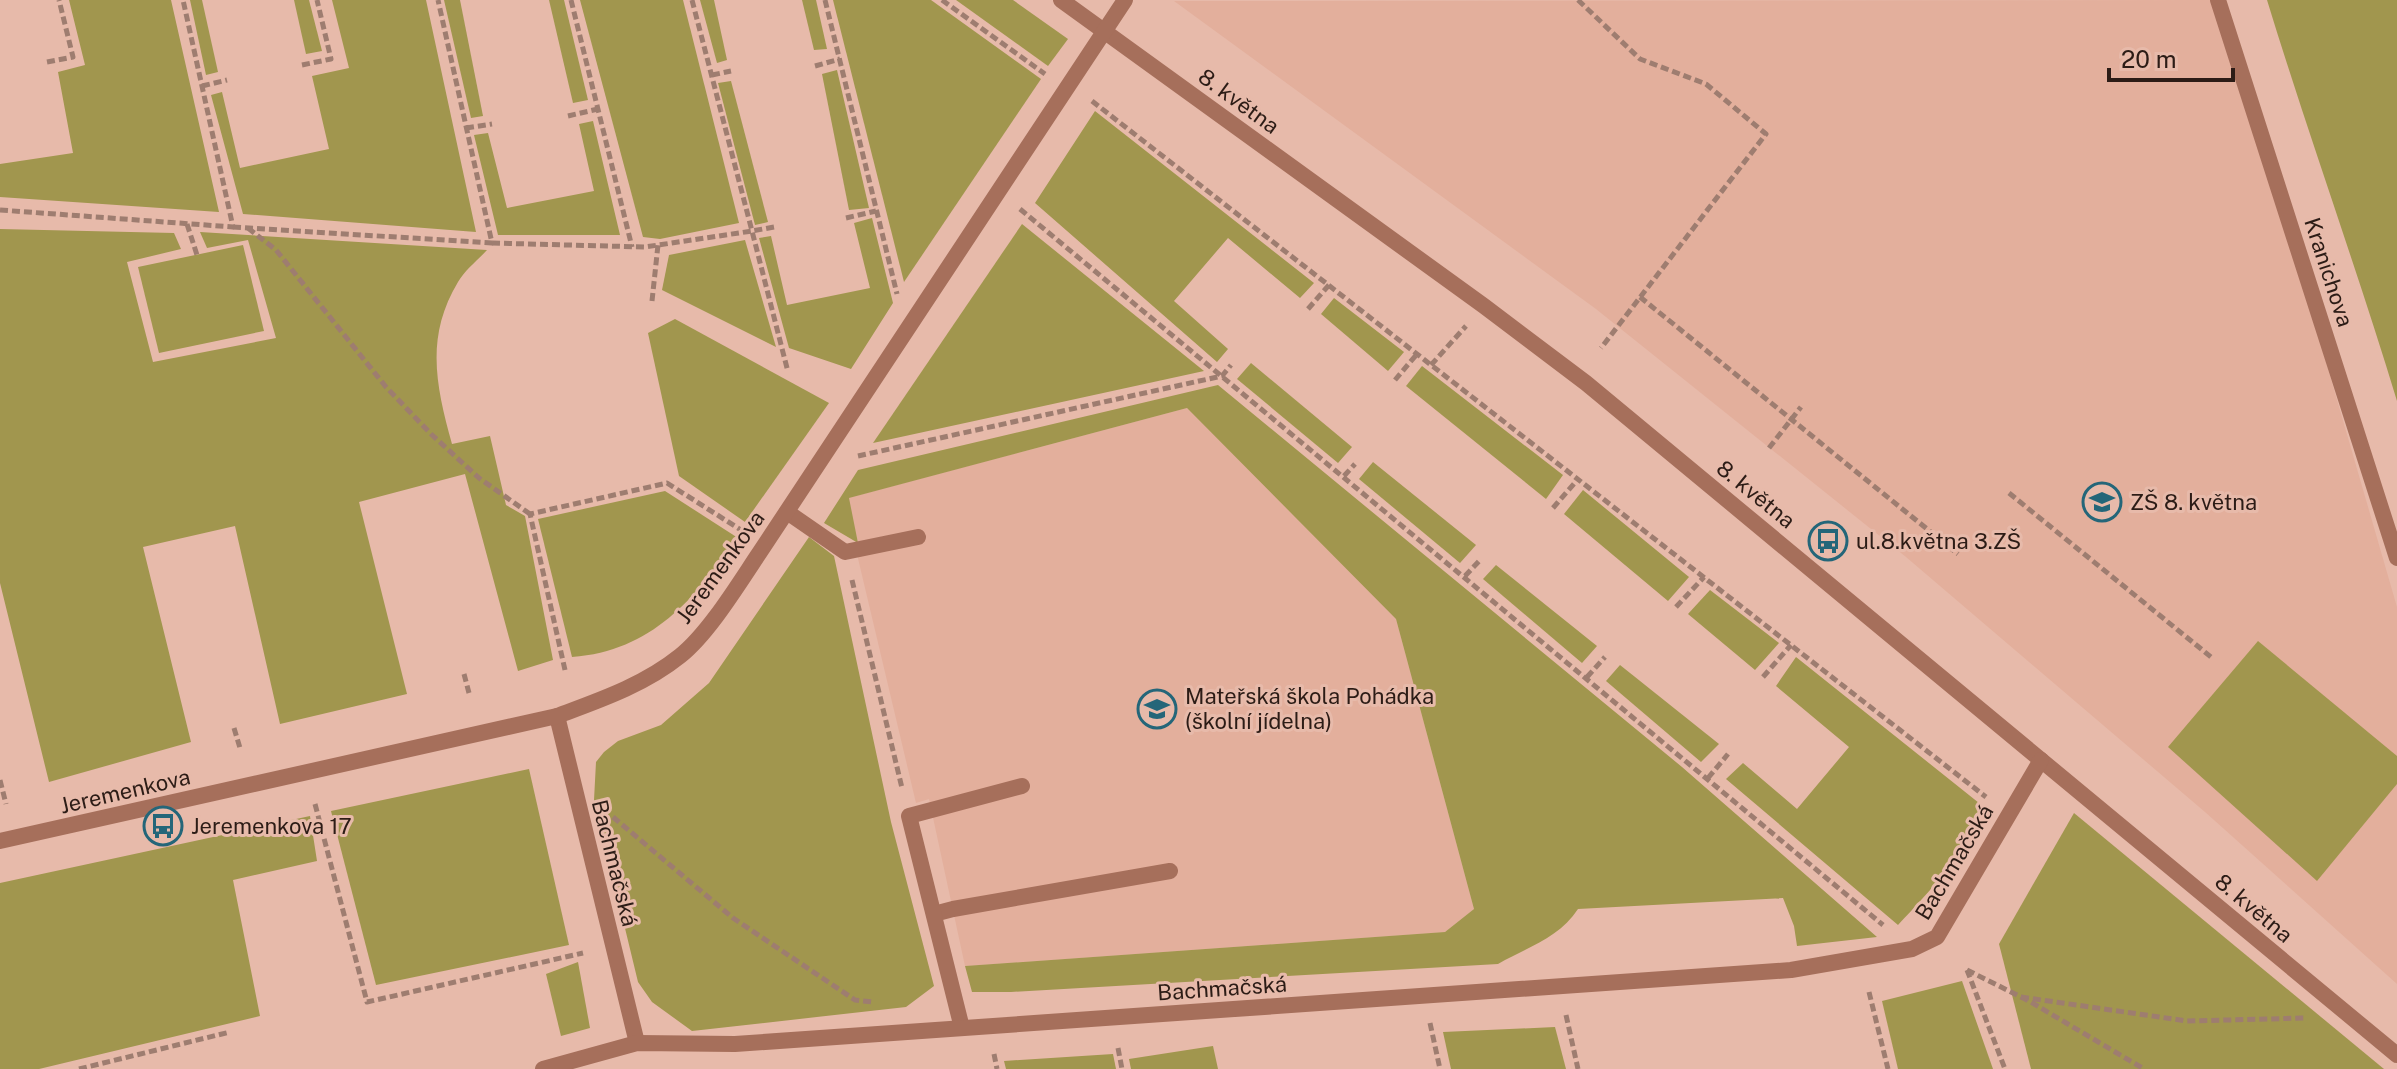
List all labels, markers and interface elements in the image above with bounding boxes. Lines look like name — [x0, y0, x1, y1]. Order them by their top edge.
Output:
scale bar — [2109, 32, 2233, 82]
text: 20 m — [2121, 45, 2177, 73]
street label: 8. května — [1194, 63, 1284, 139]
street label: Kranichova — [2299, 214, 2359, 330]
street label: 8. května — [1712, 455, 1800, 533]
school or university icon: ZŠ 8. května — [2081, 481, 2123, 523]
place label: ZŠ 8. května — [2130, 489, 2257, 515]
street label: Jeremenkova — [670, 505, 770, 629]
bus stop icon: ul.8.května 3.ZŠ — [1807, 520, 1849, 562]
place label: ul.8.května 3.ZŠ — [1856, 528, 2021, 554]
place label: Mateřská škola Pohádka (školní jídelna) — [1185, 683, 1434, 734]
school or university icon: Mateřská škola Pohádka (školní jídelna) — [1136, 688, 1178, 730]
street label: Jeremenkova — [57, 763, 193, 819]
street label: Bachmačská — [587, 797, 643, 929]
street label: Bachmačská — [1909, 800, 1999, 924]
bus stop icon: Jeremenkova 17 — [142, 805, 184, 847]
place label: Jeremenkova 17 — [191, 813, 352, 839]
street label: 8. května — [2210, 868, 2298, 948]
street label: Bachmačská — [1156, 971, 1288, 1005]

